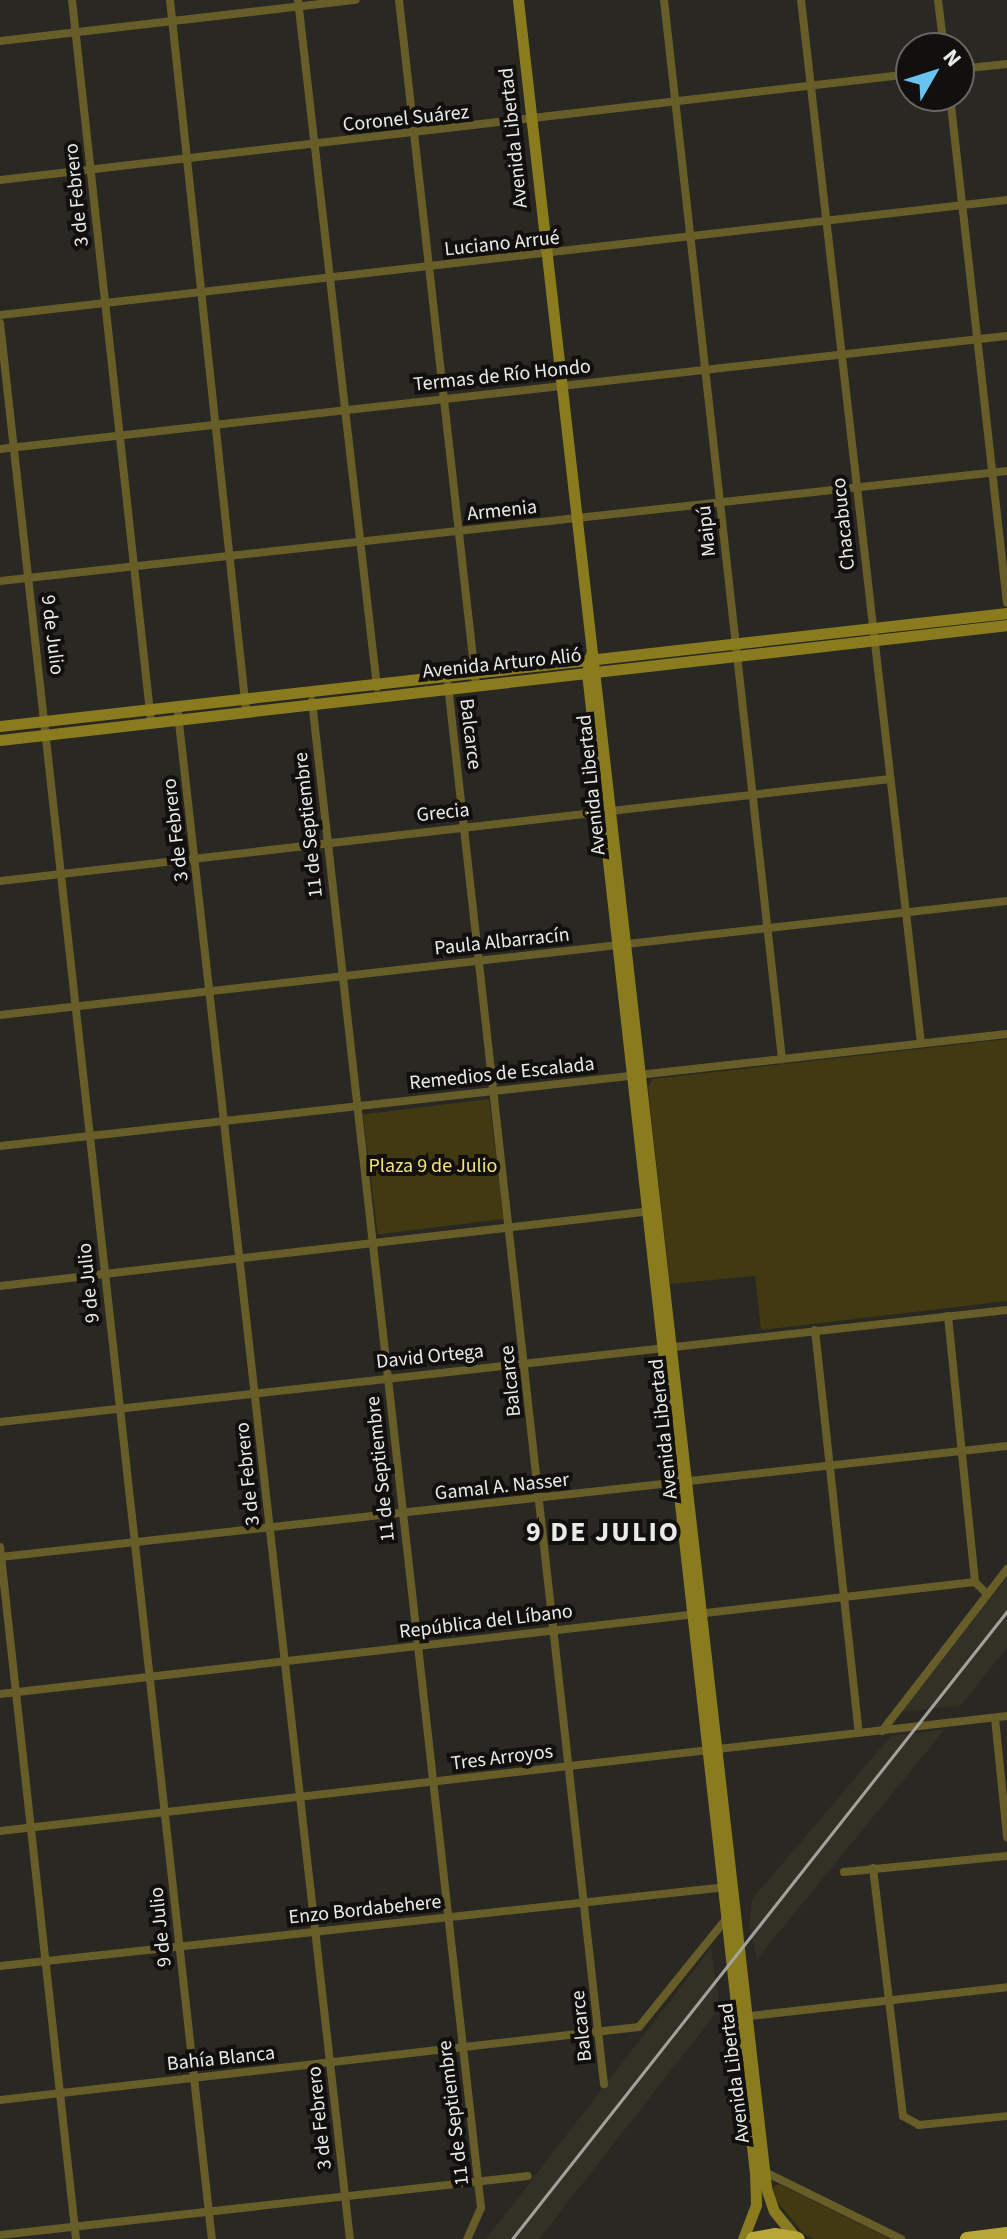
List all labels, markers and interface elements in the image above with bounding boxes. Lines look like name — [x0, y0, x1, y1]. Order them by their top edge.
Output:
north arrow — [895, 32, 975, 112]
text: N — [935, 42, 969, 74]
street label: Avenida Libertad — [495, 67, 533, 209]
street label: Coronel Suárez — [342, 100, 470, 138]
street label: 3 de Febrero — [60, 142, 94, 248]
street label: Luciano Arrué — [443, 226, 561, 262]
street label: Termas de Río Hondo — [412, 355, 592, 397]
street label: Chacabuco — [827, 477, 861, 571]
street label: Armenia — [466, 495, 538, 527]
street label: Maipú — [692, 504, 722, 558]
street label: 9 de Julio — [35, 594, 69, 676]
street label: Avenida Arturo Alió — [421, 644, 583, 684]
street label: Balcarce — [454, 697, 486, 771]
street label: Avenida Libertad — [573, 714, 611, 856]
street label: 11 de Septiembre — [289, 751, 329, 899]
street label: 3 de Febrero — [158, 777, 194, 883]
street label: Grecia — [415, 798, 471, 828]
street label: Paula Albarracín — [433, 923, 571, 961]
street label: Remedios de Escalada — [408, 1052, 596, 1096]
park label: Plaza 9 de Julio — [369, 1154, 497, 1178]
street label: 9 de Julio — [73, 1242, 105, 1324]
street label: David Ortega — [375, 1339, 485, 1375]
street label: Balcarce — [495, 1344, 527, 1418]
street label: Avenida Libertad — [645, 1358, 683, 1500]
street label: 11 de Septiembre — [361, 1395, 401, 1543]
street label: 3 de Febrero — [231, 1421, 265, 1527]
street label: Gamal A. Nasser — [434, 1468, 570, 1506]
district label: 9 DE JULIO — [526, 1515, 680, 1549]
street label: República del Líbano — [398, 1599, 574, 1645]
street label: Tres Arroyos — [450, 1740, 554, 1776]
street label: 9 de Julio — [145, 1886, 177, 1968]
street label: Enzo Bordabehere — [287, 1890, 443, 1930]
street label: Balcarce — [566, 1989, 598, 2063]
street label: Avenida Libertad — [714, 2002, 756, 2144]
street label: 11 de Septiembre — [433, 2039, 475, 2187]
street label: Bahía Blanca — [166, 2041, 276, 2077]
street label: 3 de Febrero — [303, 2065, 337, 2171]

